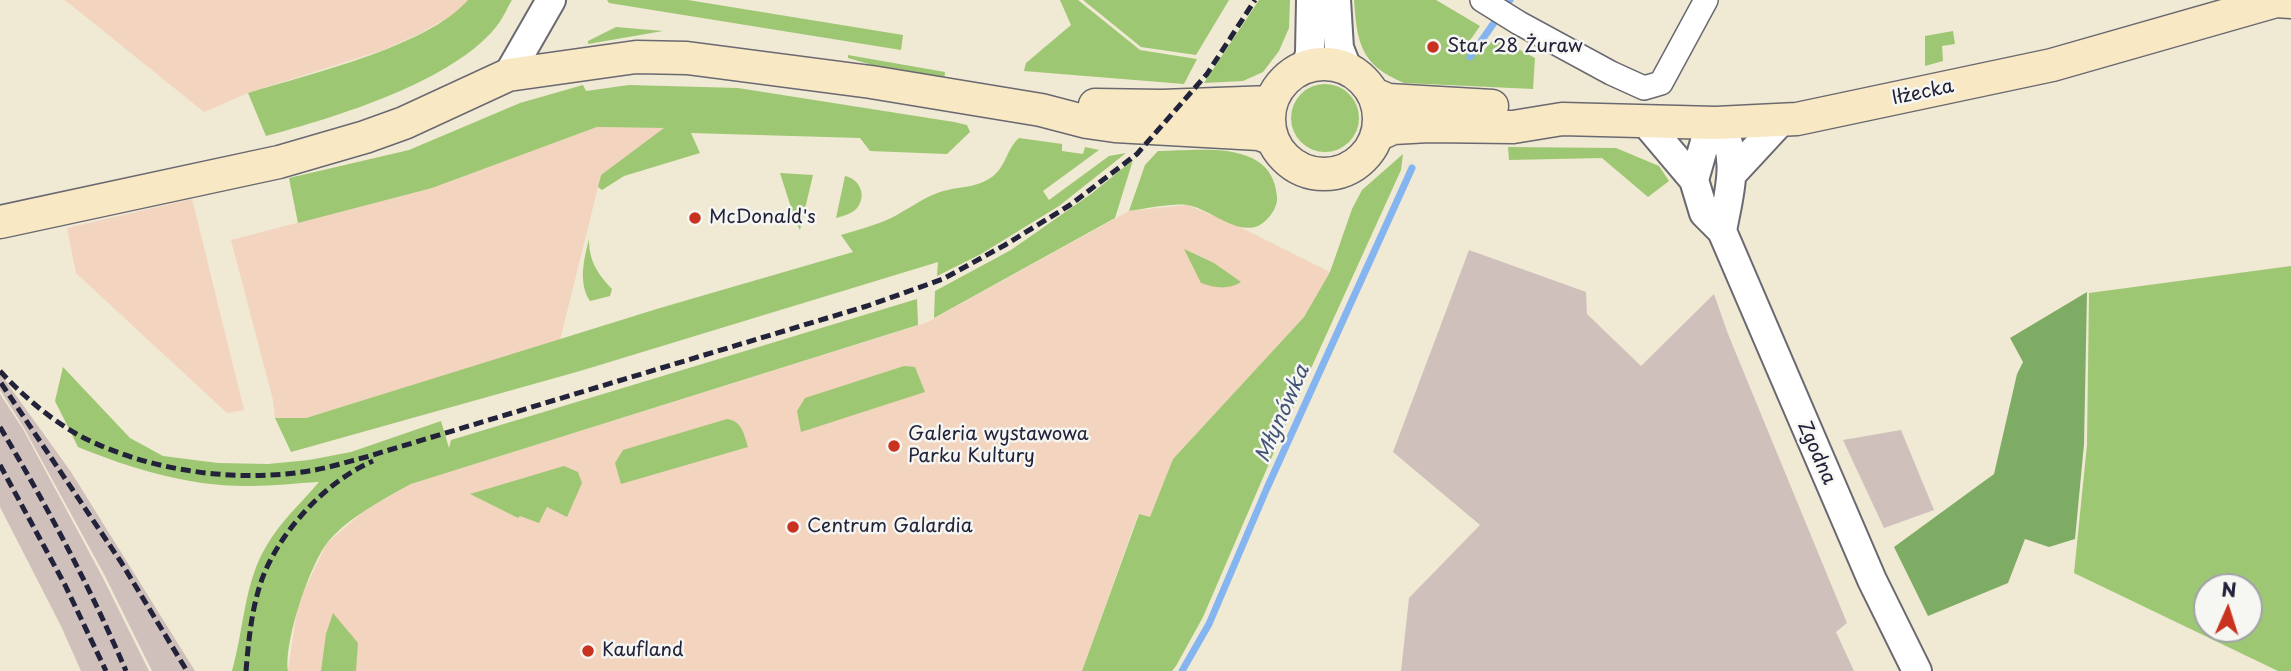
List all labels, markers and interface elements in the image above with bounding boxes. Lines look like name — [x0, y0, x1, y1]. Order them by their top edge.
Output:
place label: Star 28 Żuraw — [1447, 36, 1583, 58]
marker: Star 28 Żuraw — [1425, 39, 1441, 55]
street label: Iłżecka — [1890, 75, 1956, 111]
place label: McDonald's — [709, 207, 816, 229]
marker: McDonald's — [687, 210, 703, 226]
water label: Młynówka — [1250, 361, 1316, 467]
street label: Zgodna — [1792, 418, 1840, 488]
place label: Galeria wystawowa Parku Kultury — [908, 424, 1088, 468]
marker: Galeria wystawowa Parku Kultury — [886, 438, 902, 454]
place label: Centrum Galardia — [807, 516, 973, 538]
marker: Centrum Galardia — [785, 519, 801, 535]
north arrow — [2193, 573, 2263, 643]
text: N — [2221, 575, 2237, 603]
place label: Kaufland — [602, 640, 684, 662]
marker: Kaufland — [580, 643, 596, 659]

